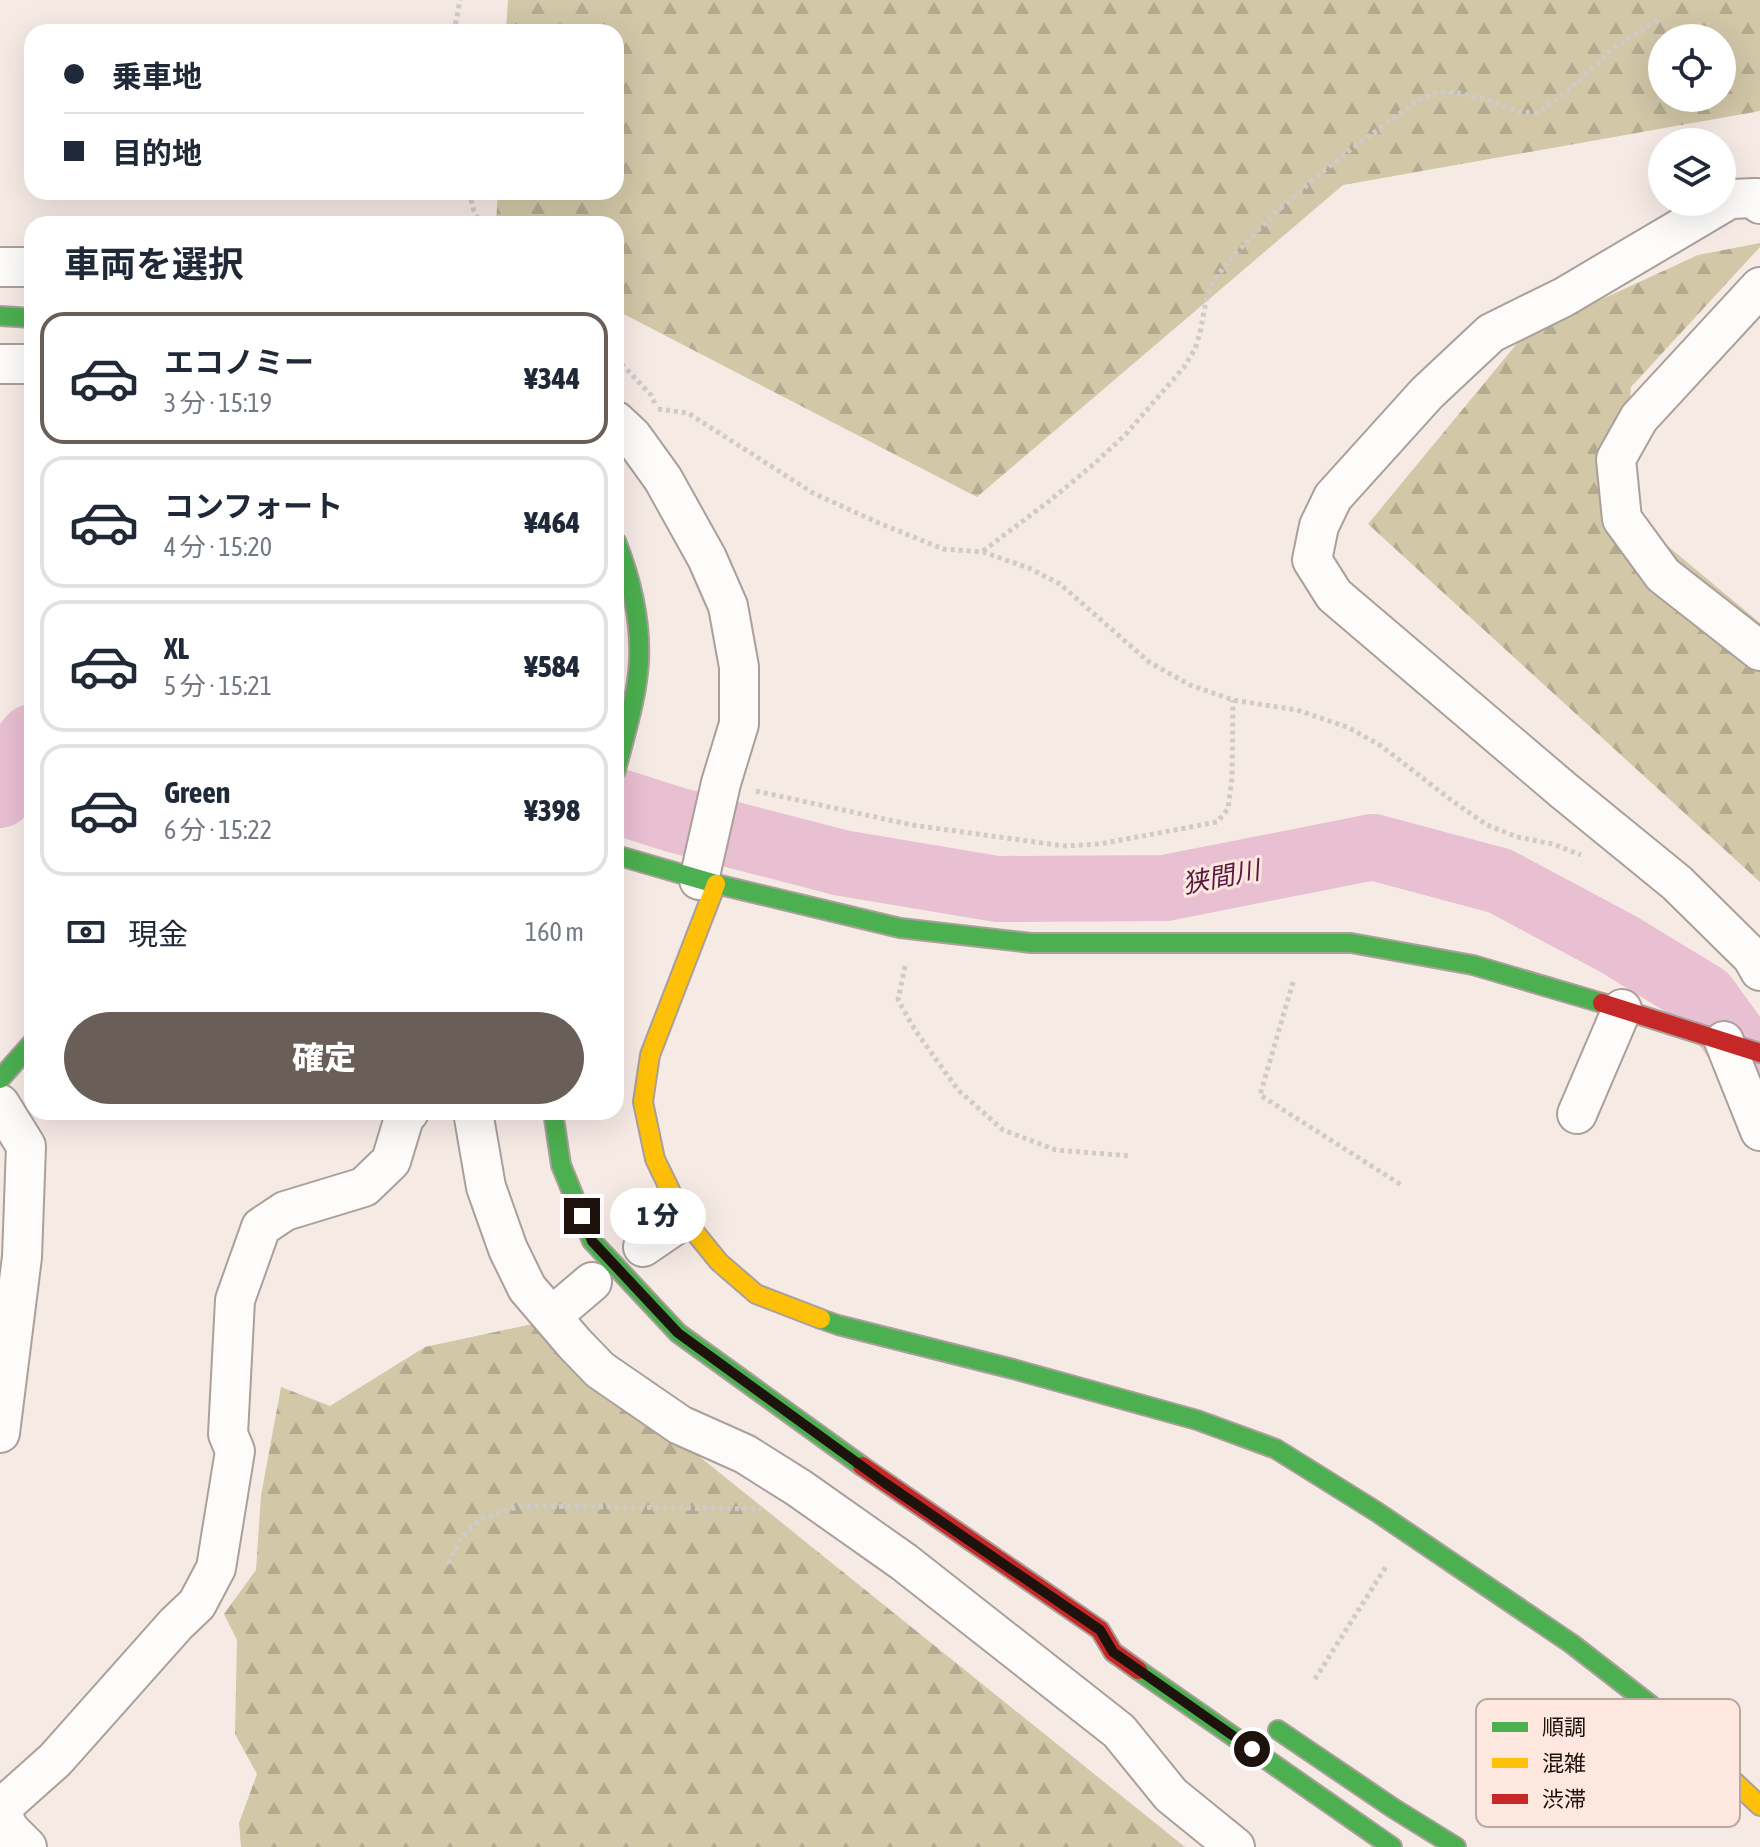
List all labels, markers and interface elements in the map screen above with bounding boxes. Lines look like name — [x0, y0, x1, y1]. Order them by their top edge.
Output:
map controls — [1648, 24, 1736, 216]
button: locate — [1648, 24, 1736, 112]
text: 乗車地 — [112, 59, 202, 93]
button: layers — [1648, 128, 1736, 216]
text: 目的地 — [112, 136, 202, 170]
text: 車両を選択 — [64, 243, 244, 285]
icon: car — [68, 342, 140, 414]
text: エコノミー — [164, 345, 314, 379]
text: ¥344 — [524, 361, 580, 395]
text: 3 分 · 15:19 — [164, 388, 272, 418]
icon: car — [68, 486, 140, 558]
text: コンフォート — [164, 489, 343, 523]
text: ¥464 — [524, 505, 580, 539]
text: 4 分 · 15:20 — [164, 532, 272, 562]
icon: car — [68, 630, 140, 702]
text: XL — [164, 631, 189, 665]
text: ¥584 — [524, 649, 580, 683]
text: 5 分 · 15:21 — [164, 671, 272, 701]
icon: car — [68, 774, 140, 846]
text: Green — [164, 775, 230, 809]
text: ¥398 — [524, 793, 580, 827]
text: 6 分 · 15:22 — [164, 815, 272, 845]
water label: 狭間川 — [1180, 854, 1265, 899]
icon: cash — [64, 910, 108, 954]
text: 現金 — [128, 917, 188, 951]
text: 160 m — [525, 917, 584, 947]
button: 確定 — [64, 1012, 584, 1104]
callout: 1 分 — [610, 1188, 706, 1244]
route end — [564, 1198, 600, 1234]
text: 1 分 — [637, 1201, 679, 1231]
legend — [1476, 1699, 1740, 1827]
text: 順調 — [1542, 1714, 1586, 1740]
route start — [1234, 1731, 1270, 1767]
text: 混雑 — [1542, 1750, 1586, 1776]
text: 渋滞 — [1542, 1786, 1586, 1812]

